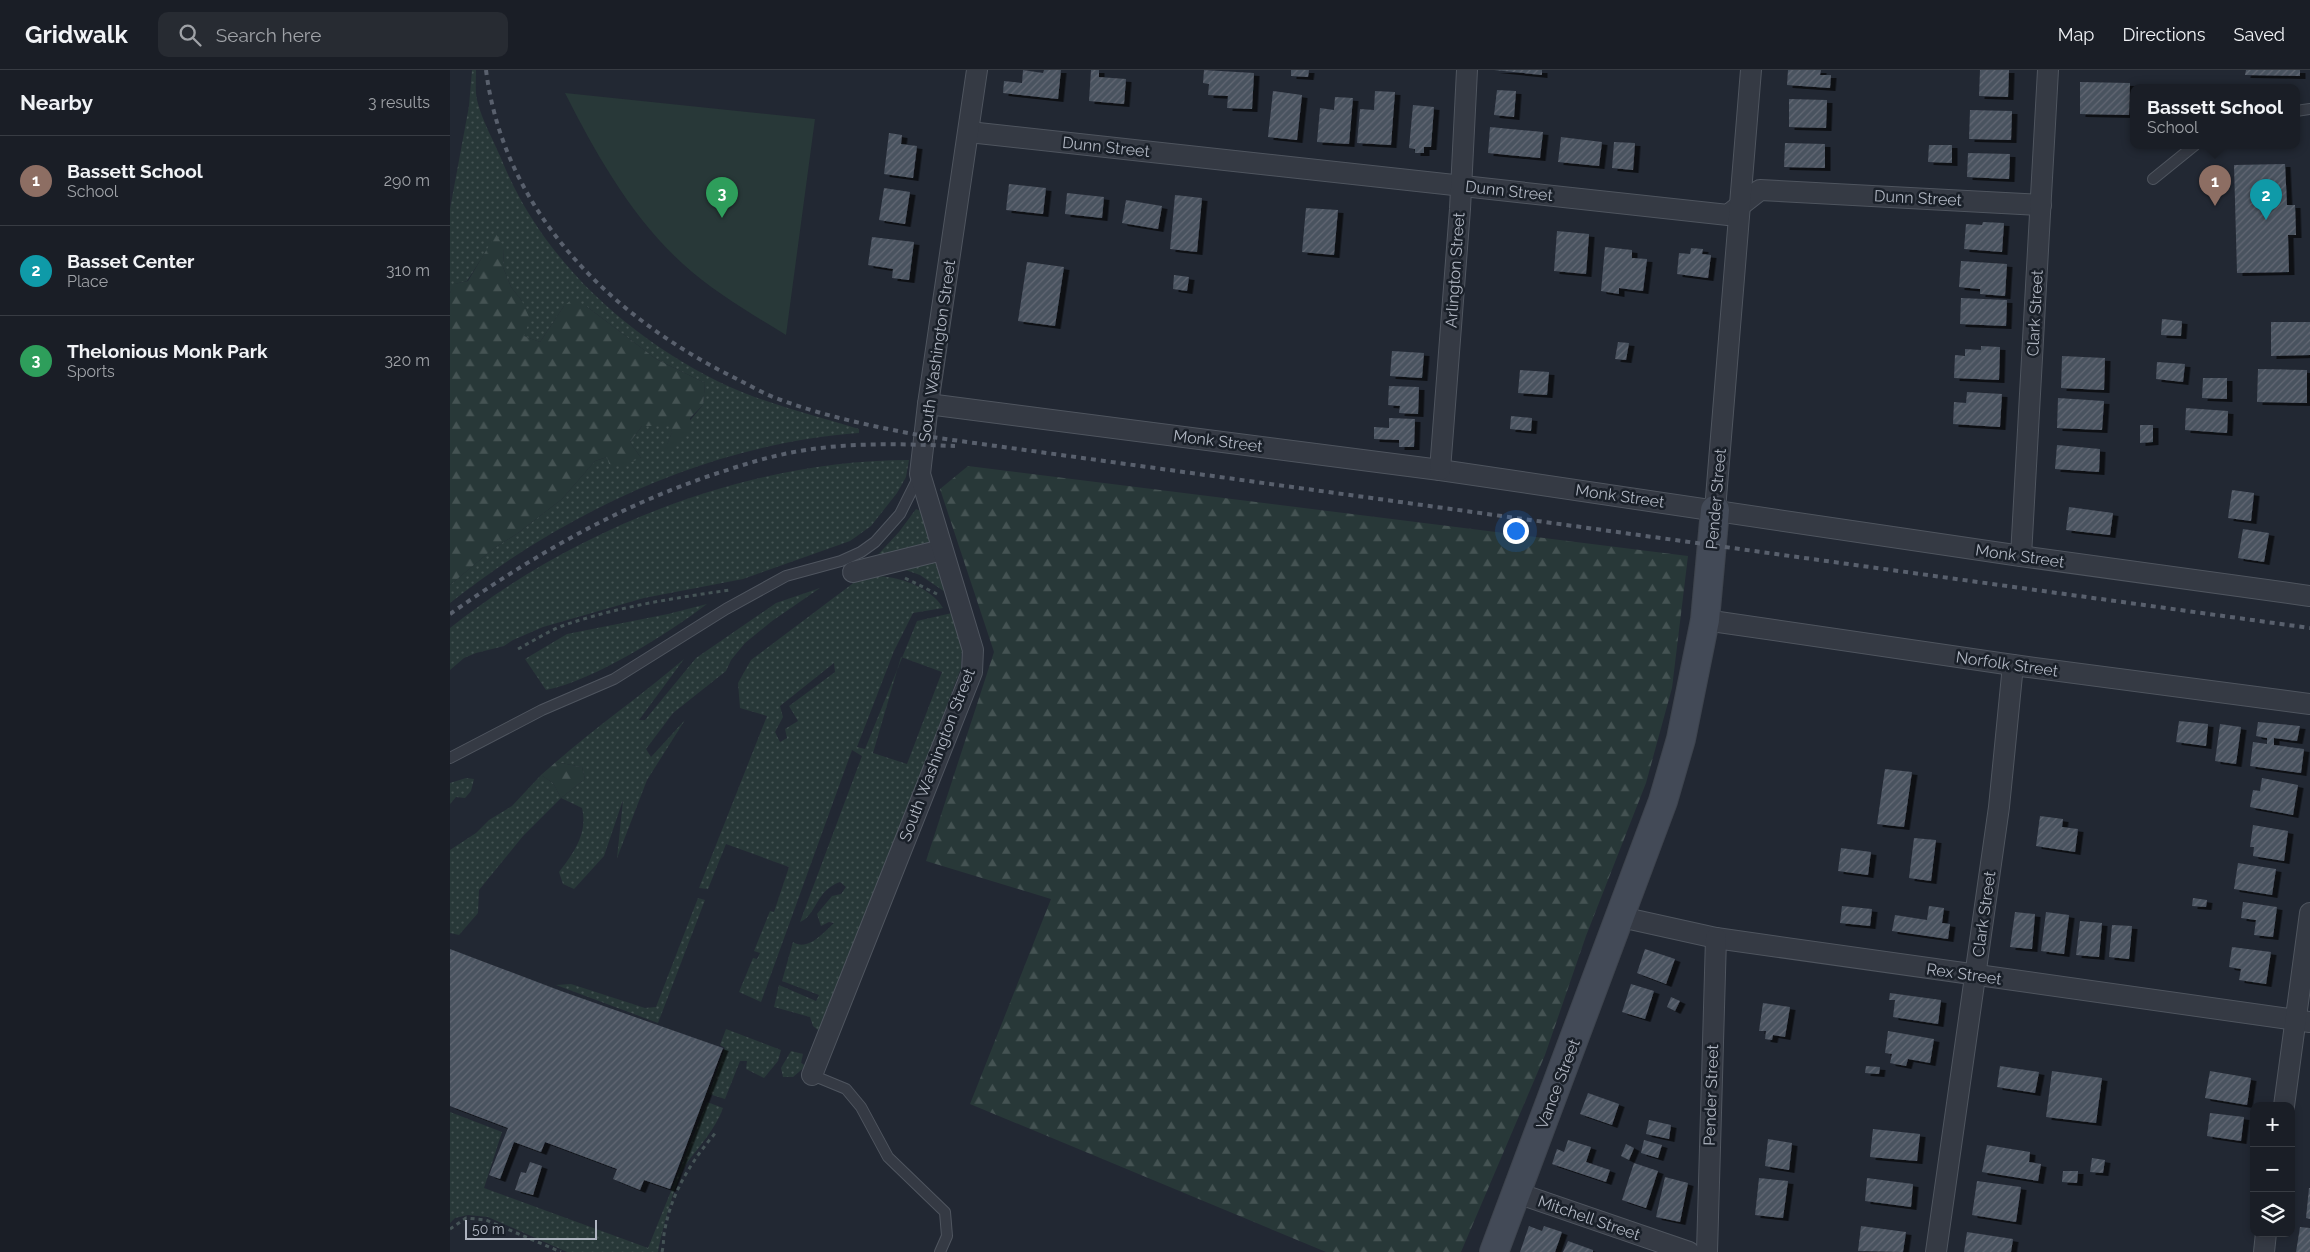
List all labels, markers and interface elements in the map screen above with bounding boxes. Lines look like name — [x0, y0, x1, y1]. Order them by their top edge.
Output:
search box — [158, 12, 508, 57]
text: Gridwalk — [25, 20, 128, 49]
icon: search — [176, 21, 204, 49]
text: Search here — [216, 24, 321, 46]
text: Map — [2058, 24, 2094, 45]
text: Directions — [2122, 24, 2206, 45]
text: Saved — [2234, 24, 2285, 45]
popup — [2130, 84, 2300, 149]
text: Nearby — [20, 90, 93, 115]
text: 3 results — [368, 93, 430, 112]
text: Bassett School — [2147, 96, 2283, 118]
text: School — [2147, 118, 2198, 137]
street label: Dunn Street — [1061, 133, 1151, 161]
text: Bassett School — [67, 160, 203, 182]
pin: 1 — [2199, 165, 2231, 206]
text: 1 — [32, 171, 40, 190]
text: 290 m — [384, 171, 430, 190]
pin: 3 — [706, 177, 738, 218]
street label: Dunn Street — [1464, 177, 1554, 205]
pin: 2 — [2250, 179, 2282, 220]
text: School — [67, 182, 118, 201]
street label: Dunn Street — [1874, 186, 1963, 210]
street label: Arlington Street — [1441, 211, 1469, 329]
text: Basset Center — [67, 250, 194, 272]
street label: South Washington Street — [915, 258, 959, 443]
text: 2 — [31, 261, 41, 280]
text: 310 m — [386, 261, 430, 280]
street label: Clark Street — [2023, 269, 2047, 357]
text: Place — [67, 272, 108, 291]
text: Thelonious Monk Park — [67, 340, 268, 362]
text: 3 — [32, 351, 40, 370]
text: 320 m — [385, 351, 430, 370]
text: Sports — [67, 362, 115, 381]
street label: Monk Street — [1172, 426, 1264, 456]
street label: Pender Street — [1702, 447, 1730, 550]
street label: Monk Street — [1574, 480, 1666, 512]
your location — [1503, 518, 1529, 544]
street label: Monk Street — [1974, 540, 2066, 572]
street label: Norfolk Street — [1955, 647, 2060, 681]
street label: South Washington Street — [895, 665, 979, 844]
street label: Clark Street — [1969, 869, 2000, 958]
street label: Rex Street — [1925, 959, 2003, 989]
street label: Vance Street — [1532, 1036, 1584, 1132]
street label: Pender Street — [1700, 1043, 1722, 1146]
map controls — [2250, 1102, 2295, 1237]
button: + — [2250, 1102, 2295, 1147]
button: − — [2250, 1147, 2295, 1192]
street label: Mitchell Street — [1535, 1192, 1643, 1245]
button: layers — [2250, 1192, 2295, 1237]
scale bar — [465, 1217, 598, 1240]
text: 50 m — [472, 1221, 505, 1237]

